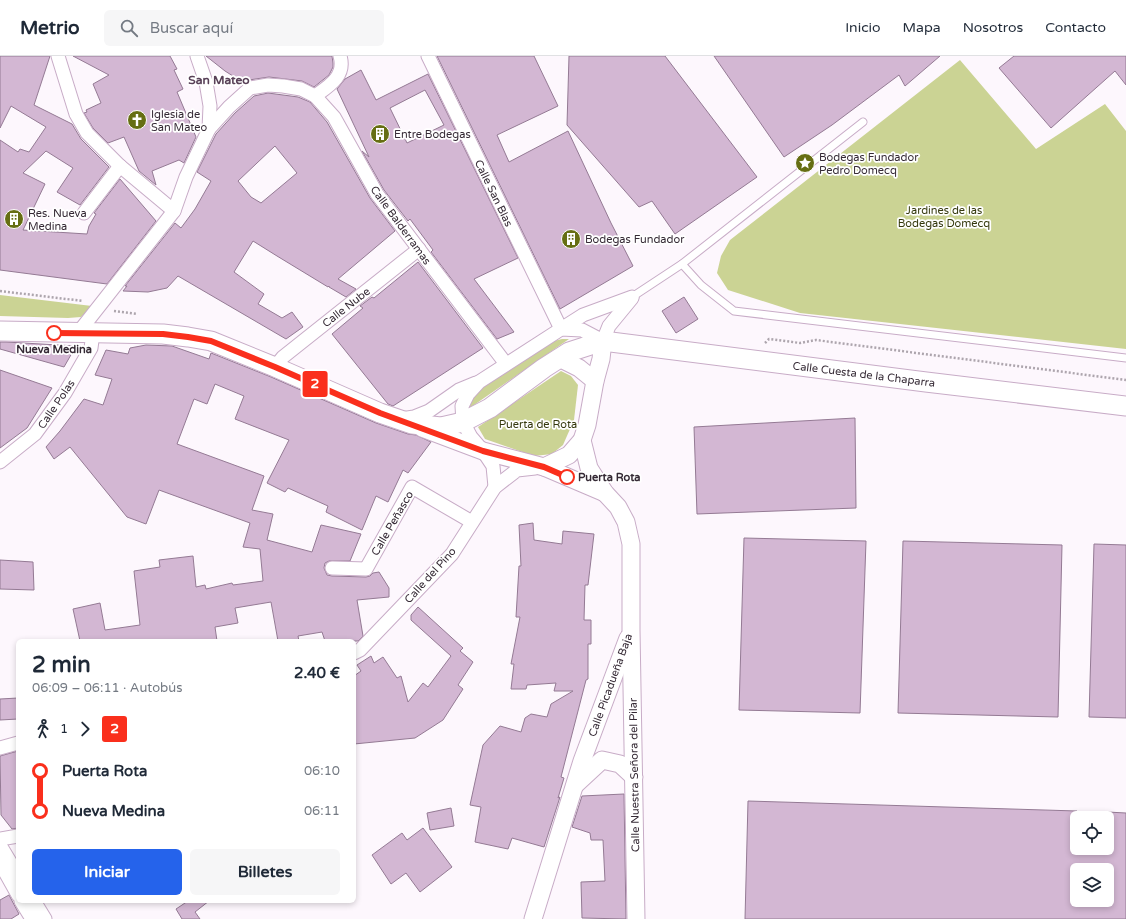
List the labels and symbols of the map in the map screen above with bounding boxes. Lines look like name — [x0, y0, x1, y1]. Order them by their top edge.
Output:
district label: San Mateo — [188, 73, 250, 87]
place label: Iglesia de San Mateo — [151, 108, 208, 134]
church icon: Iglesia de San Mateo — [126, 109, 148, 131]
building icon: Entre Bodegas — [369, 123, 391, 145]
place label: Entre Bodegas — [394, 128, 471, 141]
place label: Bodegas Fundador Pedro Domecq — [819, 151, 919, 177]
place icon: Bodegas Fundador Pedro Domecq — [794, 152, 816, 174]
street label: Calle San Blas — [472, 158, 515, 229]
street label: Calle Balderramas — [368, 183, 434, 267]
park label: Jardines de las Bodegas Domecq — [898, 204, 990, 230]
place label: Res. Nueva Medina — [28, 207, 87, 233]
building icon: Res. Nueva Medina — [3, 208, 25, 230]
building icon: Bodegas Fundador — [560, 228, 582, 250]
place label: Bodegas Fundador — [585, 233, 685, 246]
street label: Calle Nube — [320, 285, 373, 330]
marker: Nueva Medina — [46, 325, 62, 341]
place label: Nueva Medina — [16, 343, 92, 356]
street label: Calle Cuesta de la Chaparra — [792, 359, 936, 390]
line badge: 2 — [302, 371, 328, 397]
street label: Calle Polas — [35, 377, 78, 431]
park label: Puerta de Rota — [499, 418, 577, 431]
marker: Puerta Rota — [559, 469, 575, 485]
place label: Puerta Rota — [578, 471, 641, 484]
street label: Calle Peñasco — [369, 488, 416, 558]
street label: Calle del Pino — [402, 545, 459, 606]
street label: Calle Picadueña Baja — [586, 632, 635, 739]
street label: Calle Nuestra Señora del Pilar — [627, 697, 642, 852]

